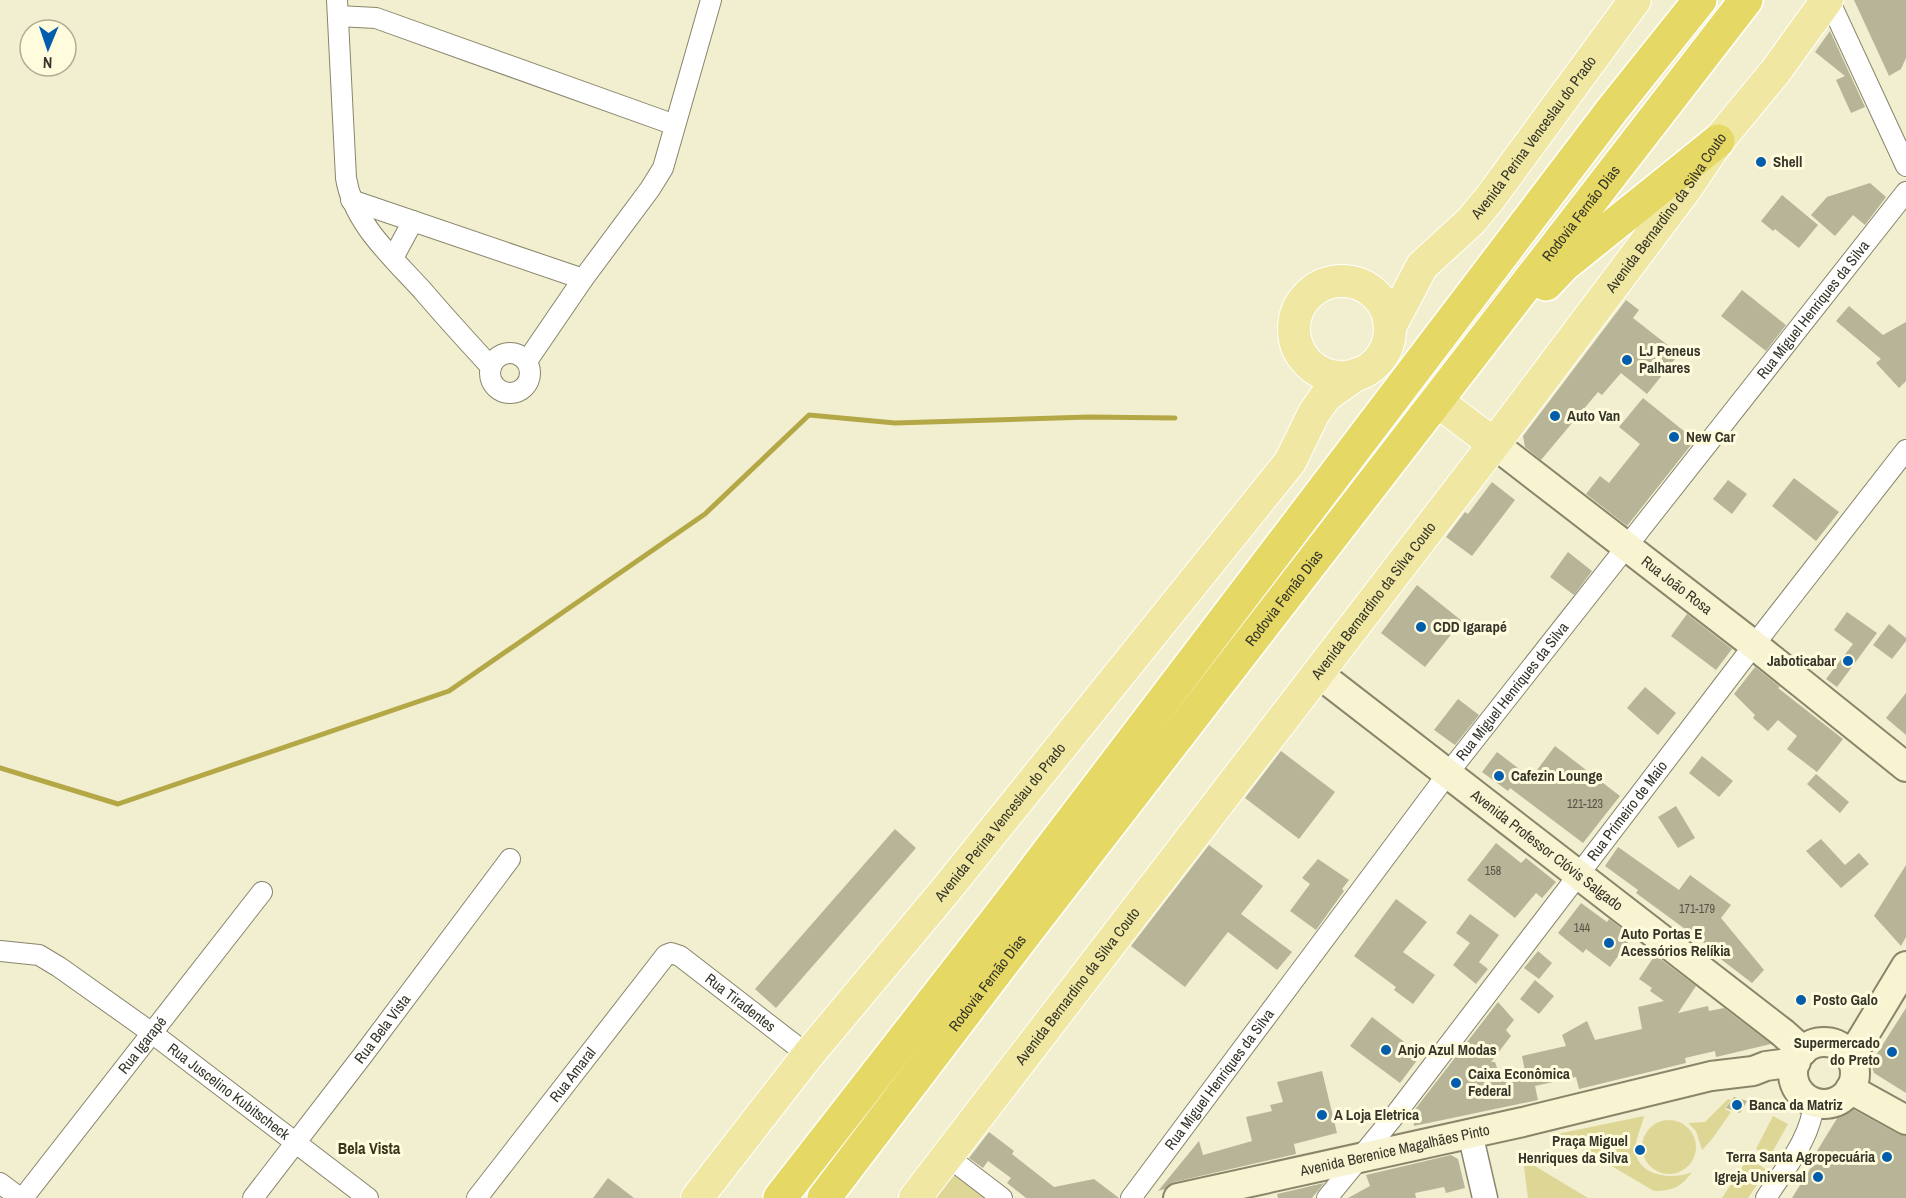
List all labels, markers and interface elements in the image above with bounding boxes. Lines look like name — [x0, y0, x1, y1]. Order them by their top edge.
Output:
north arrow — [18, 18, 78, 78]
street label: Avenida Perina Venceslau do Prado — [1465, 51, 1601, 224]
text: N — [42, 52, 53, 74]
street label: Avenida Bernardino da Silva Couto — [1600, 128, 1731, 298]
place label: Shell — [1773, 151, 1802, 172]
marker: Shell — [1754, 155, 1768, 169]
street label: Rodovia Fernão Dias — [1537, 161, 1625, 266]
street label: Rua Miguel Henriques da Silva — [1752, 236, 1874, 383]
place label: LJ Peneus Palhares — [1639, 340, 1701, 378]
marker: LJ Peneus Palhares — [1620, 353, 1634, 367]
place label: Auto Van — [1567, 405, 1620, 426]
marker: Auto Van — [1548, 409, 1562, 423]
place label: New Car — [1686, 426, 1735, 447]
marker: New Car — [1667, 430, 1681, 444]
street label: Avenida Bernardino da Silva Couto — [1305, 517, 1441, 684]
street label: Rodovia Fernão Dias — [1240, 545, 1328, 650]
street label: Rua João Rosa — [1637, 551, 1717, 619]
place label: CDD Igarapé — [1433, 616, 1507, 637]
street label: Rua Miguel Henriques da Silva — [1451, 617, 1573, 765]
marker: CDD Igarapé — [1414, 620, 1428, 634]
place label: Jaboticabar — [1767, 650, 1836, 671]
marker: Jaboticabar — [1841, 654, 1855, 668]
street label: Avenida Perina Venceslau do Prado — [929, 738, 1070, 907]
street label: Rua Primeiro de Maio — [1582, 756, 1672, 865]
place label: Cafezin Lounge — [1511, 765, 1603, 786]
marker: Cafezin Lounge — [1492, 769, 1506, 783]
street label: Avenida Professor Clóvis Salgado — [1466, 784, 1628, 916]
house number: 121-123 — [1567, 796, 1603, 812]
house number: 158 — [1485, 863, 1501, 879]
house number: 171-179 — [1679, 901, 1715, 917]
street label: Avenida Bernardino da Silva Couto — [1009, 903, 1145, 1070]
house number: 144 — [1574, 920, 1591, 936]
place label: Auto Portas E Acessórios Relíkia — [1621, 923, 1731, 961]
street label: Rodovia Fernão Dias — [943, 930, 1031, 1035]
marker: Auto Portas E Acessórios Relíkia — [1602, 936, 1616, 950]
street label: Rua Tiradentes — [701, 968, 780, 1036]
street label: Rua Bela Vista — [349, 989, 415, 1068]
place label: Posto Galo — [1813, 989, 1878, 1010]
marker: Posto Galo — [1794, 993, 1808, 1007]
street label: Rua Miguel Henriques da Silva — [1160, 1004, 1279, 1154]
street label: Rua Igarapé — [113, 1012, 171, 1078]
place label: Supermercado do Preto — [1794, 1032, 1880, 1070]
street label: Rua Juscelino Kubitscheck — [164, 1038, 295, 1145]
place label: Anjo Azul Modas — [1398, 1039, 1497, 1060]
street label: Rua Amaral — [544, 1043, 600, 1106]
marker: Anjo Azul Modas — [1379, 1043, 1393, 1057]
marker: Supermercado do Preto — [1885, 1045, 1899, 1059]
place label: Caixa Econômica Federal — [1468, 1063, 1570, 1101]
marker: Caixa Econômica Federal — [1449, 1076, 1463, 1090]
place label: Banca da Matriz — [1749, 1094, 1843, 1115]
marker: Banca da Matriz — [1730, 1098, 1744, 1112]
place label: A Loja Eletrica — [1334, 1104, 1419, 1125]
marker: A Loja Eletrica — [1315, 1108, 1329, 1122]
street label: Avenida Berenice Magalhães Pinto — [1297, 1119, 1492, 1181]
place label: Praça Miguel Henriques da Silva — [1518, 1130, 1628, 1168]
district label: Bela Vista — [338, 1137, 401, 1159]
marker: Praça Miguel Henriques da Silva — [1633, 1143, 1647, 1157]
place label: Terra Santa Agropecuária — [1726, 1146, 1875, 1167]
marker: Terra Santa Agropecuária — [1880, 1150, 1894, 1164]
place label: Igreja Universal — [1714, 1166, 1806, 1187]
marker: Igreja Universal — [1811, 1170, 1825, 1184]

